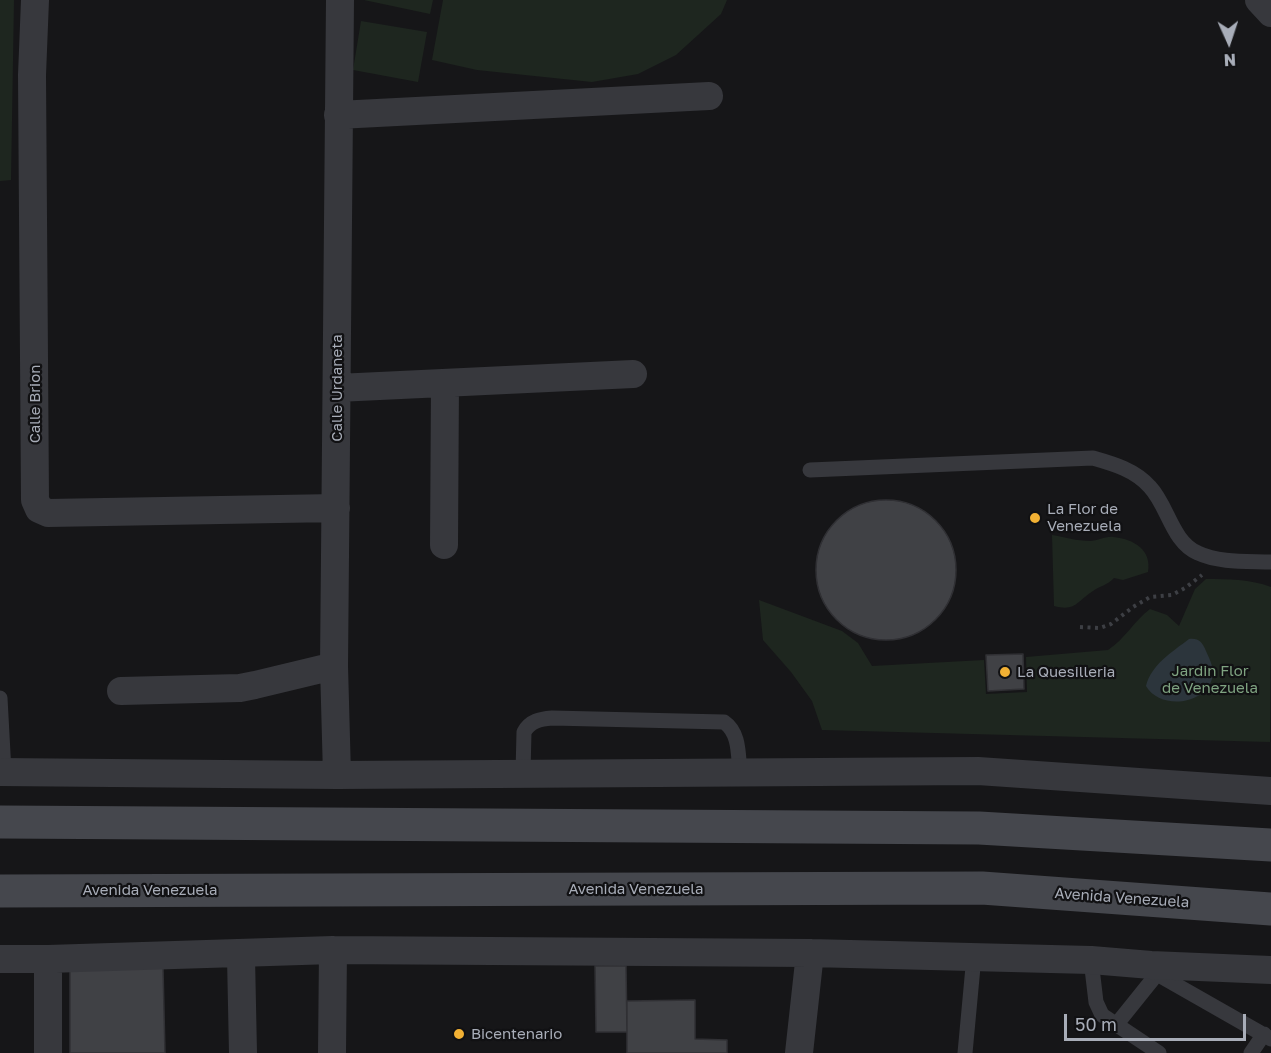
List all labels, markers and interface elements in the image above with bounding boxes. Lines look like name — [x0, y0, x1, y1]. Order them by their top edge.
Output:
north arrow — [1199, 12, 1259, 72]
text: N — [1223, 50, 1237, 70]
street label: Calle Urdaneta — [328, 334, 346, 442]
street label: Calle Brion — [26, 365, 44, 443]
place label: La Flor de Venezuela — [1047, 500, 1121, 535]
marker: La Flor de Venezuela — [1028, 511, 1042, 525]
park label: Jardin Flor de Venezuela — [1162, 662, 1258, 697]
place label: La Quesilleria — [1017, 663, 1115, 681]
marker: La Quesilleria — [998, 665, 1012, 679]
street label: Avenida Venezuela — [568, 880, 704, 898]
street label: Avenida Venezuela — [82, 881, 218, 899]
street label: Avenida Venezuela — [1054, 884, 1190, 912]
scale bar — [1067, 1002, 1248, 1040]
text: 50 m — [1075, 1013, 1117, 1035]
place label: Bicentenario — [471, 1025, 562, 1043]
marker: Bicentenario — [452, 1027, 466, 1041]

